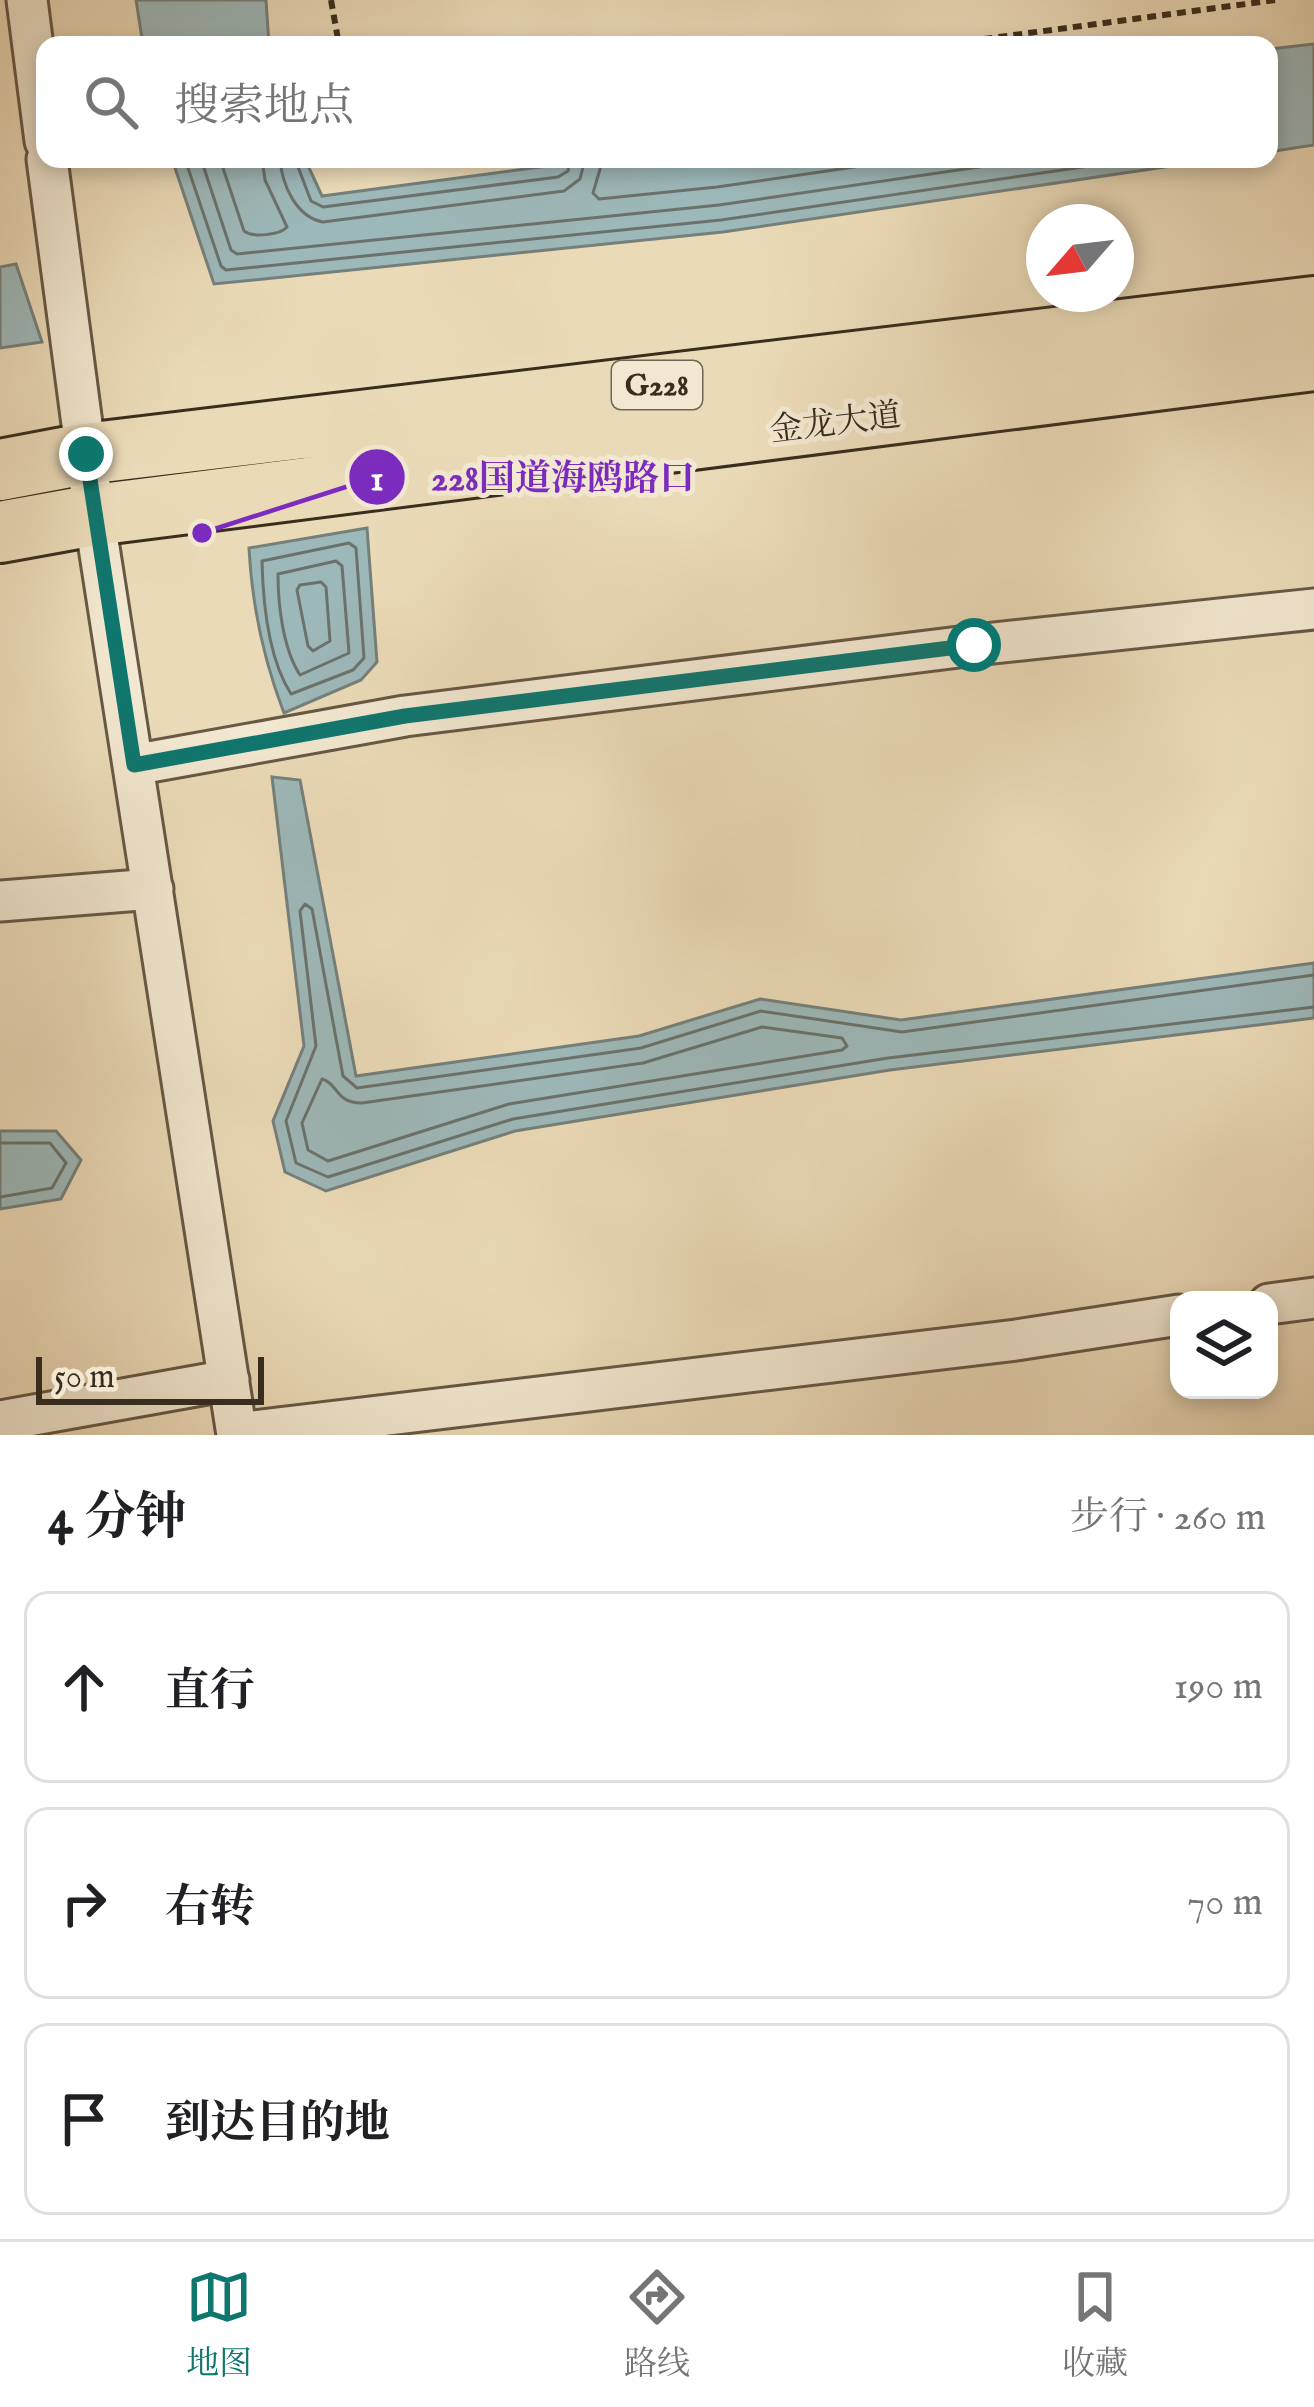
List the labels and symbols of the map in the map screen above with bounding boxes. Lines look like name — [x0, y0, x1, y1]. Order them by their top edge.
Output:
north arrow — [1026, 204, 1134, 312]
road number: G228 — [612, 361, 702, 409]
street label: 金龙大道 — [767, 395, 903, 453]
route end — [59, 427, 113, 481]
callout: 228国道海鸥路口 — [347, 441, 719, 513]
text: 1 — [370, 457, 384, 503]
text: 228国道海鸥路口 — [431, 457, 695, 503]
route start — [947, 618, 1001, 672]
scale bar — [36, 1351, 264, 1404]

